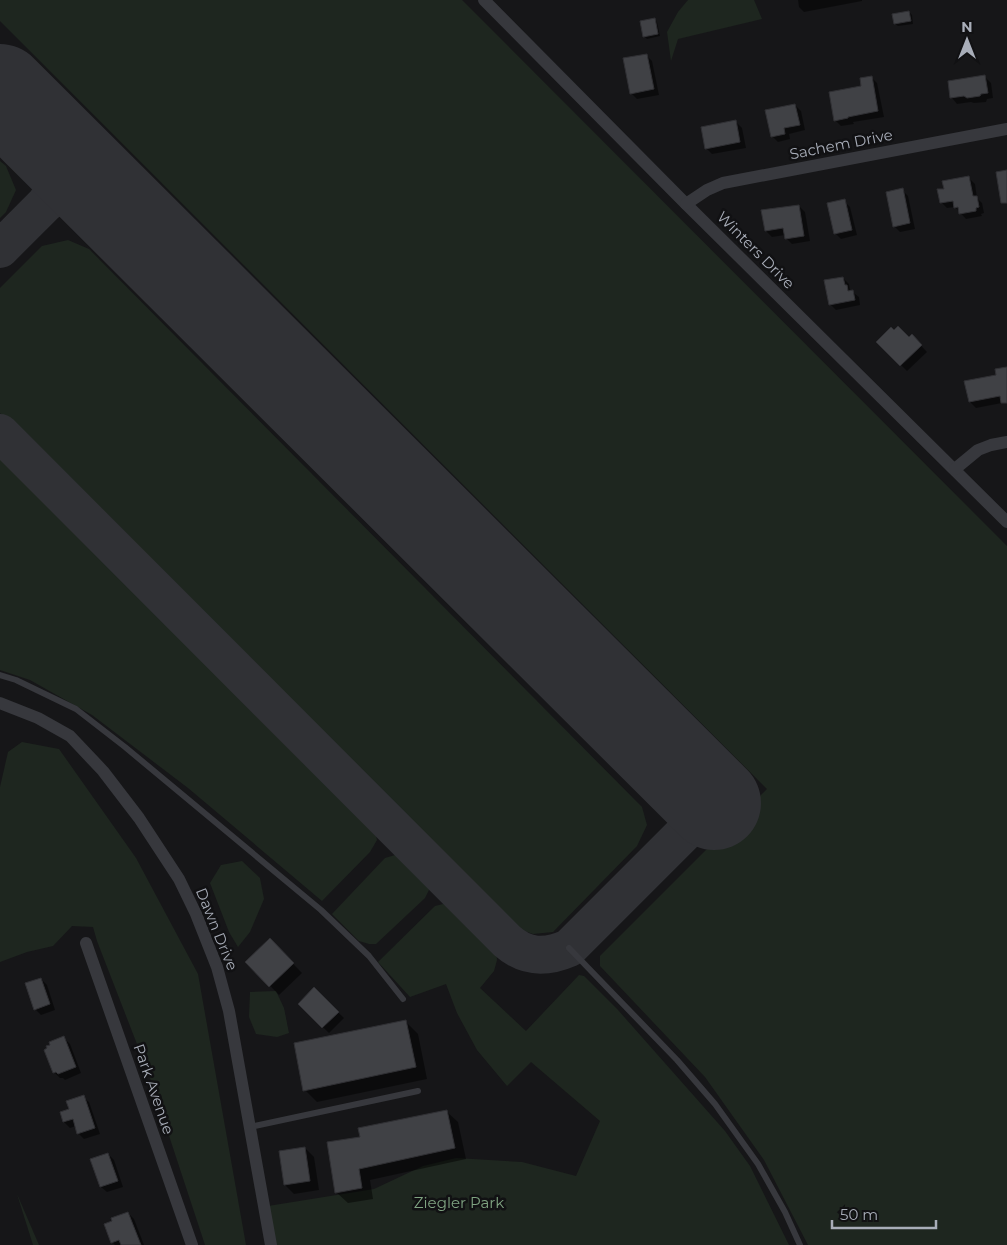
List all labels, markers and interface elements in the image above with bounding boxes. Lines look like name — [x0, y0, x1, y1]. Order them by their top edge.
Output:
north arrow — [942, 15, 992, 65]
text: N — [961, 18, 973, 36]
street label: Sachem Drive — [788, 125, 894, 163]
street label: Winters Drive — [713, 207, 799, 293]
street label: Dawn Drive — [192, 885, 242, 973]
street label: Park Avenue — [130, 1041, 178, 1137]
park label: Ziegler Park — [414, 1193, 504, 1212]
scale bar — [832, 1198, 936, 1230]
text: 50 m — [840, 1205, 878, 1224]

